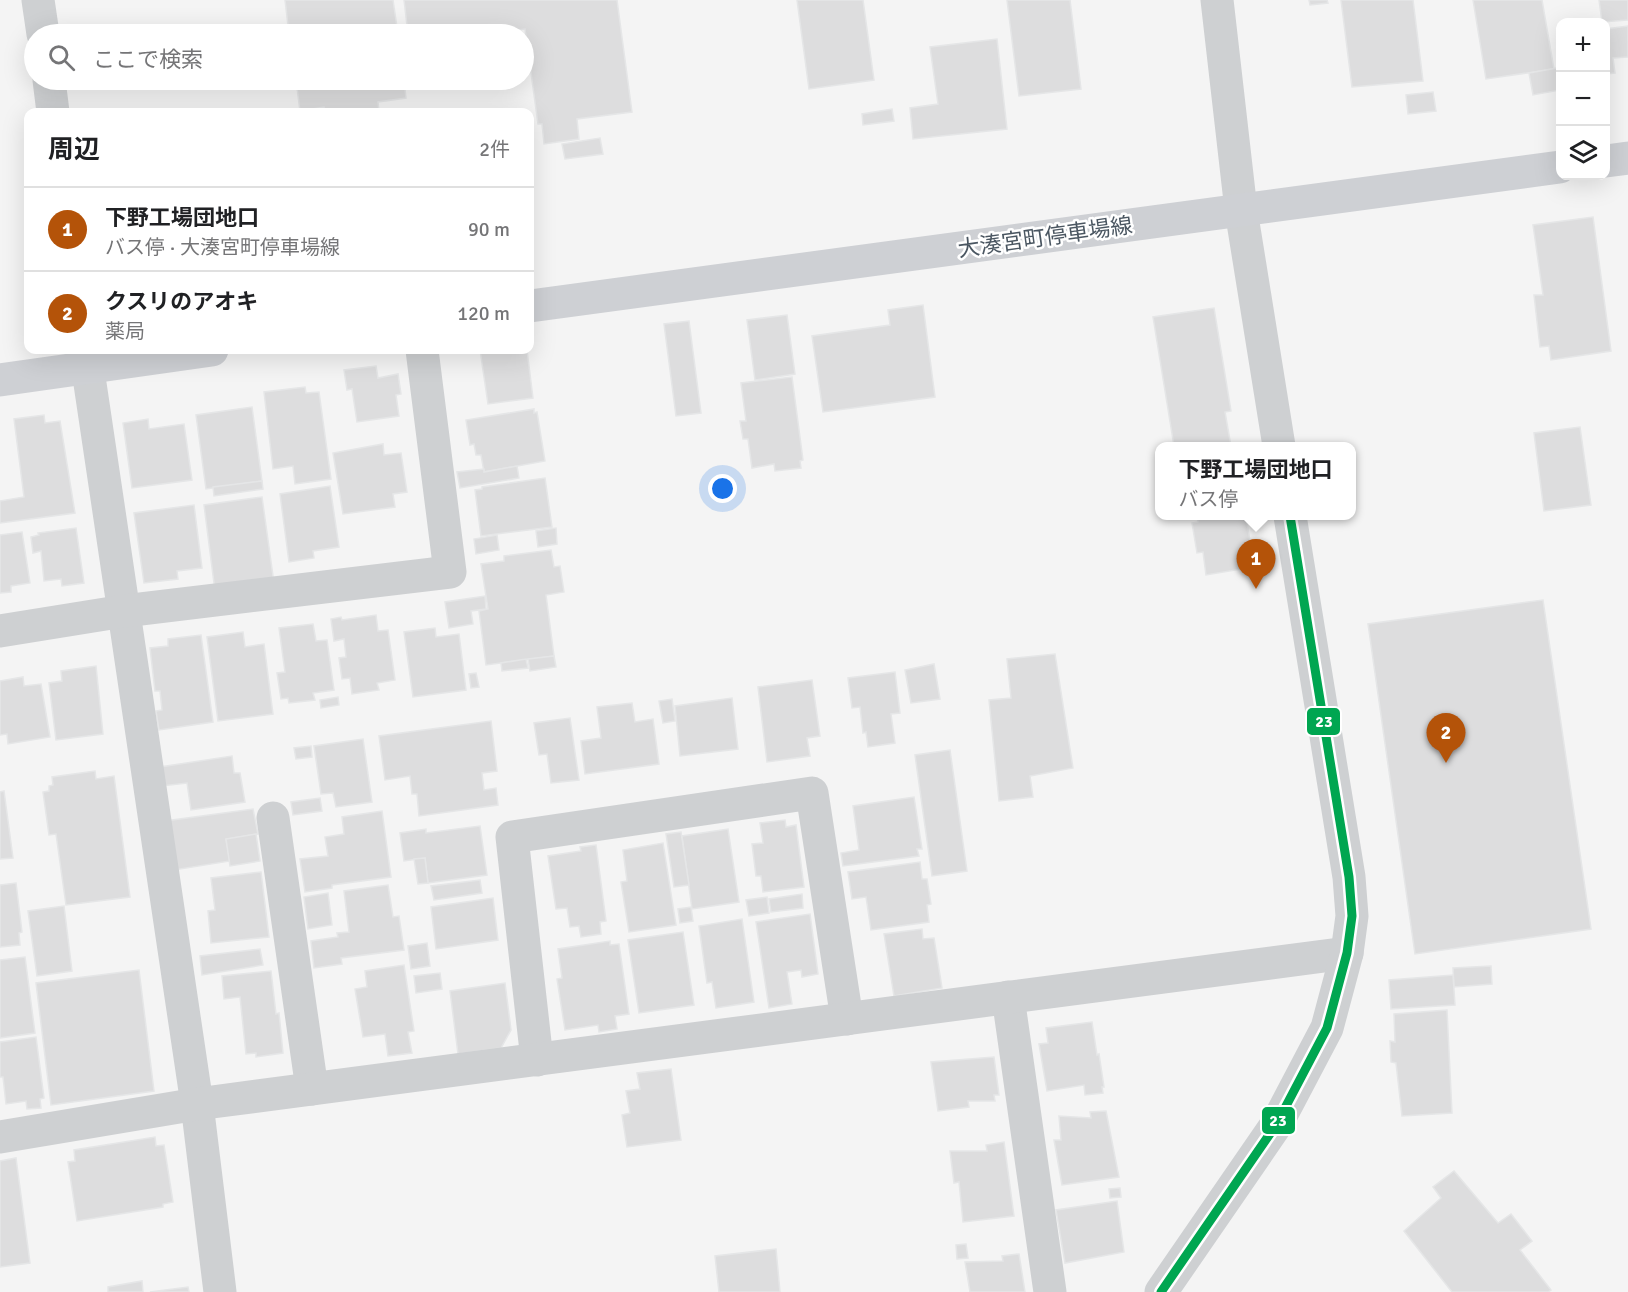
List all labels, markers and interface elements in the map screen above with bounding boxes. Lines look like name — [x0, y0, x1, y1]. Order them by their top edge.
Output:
map controls — [1556, 18, 1610, 180]
button: + — [1556, 18, 1610, 72]
search box — [24, 24, 534, 90]
icon: search — [45, 41, 78, 74]
text: ここで検索 — [93, 46, 203, 73]
button: − — [1556, 72, 1610, 126]
button: layers — [1556, 126, 1610, 180]
text: 周辺 — [48, 134, 100, 166]
text: 2件 — [479, 137, 510, 162]
text: 下野工場団地口 — [105, 204, 259, 231]
street label: 大湊宮町停車場線 — [956, 211, 1134, 263]
text: 1 — [62, 217, 73, 242]
text: 90 m — [468, 217, 510, 242]
text: バス停 · 大湊宮町停車場線 — [105, 235, 340, 260]
text: クスリのアオキ — [105, 288, 258, 315]
text: 2 — [62, 301, 73, 326]
text: 120 m — [457, 301, 510, 326]
text: 薬局 — [105, 319, 145, 344]
popup — [1155, 442, 1356, 520]
text: 下野工場団地口 — [1178, 456, 1333, 483]
your location — [708, 474, 737, 503]
text: バス停 — [1178, 487, 1238, 512]
pin: 1 — [1236, 540, 1276, 589]
line badge: 23 — [1306, 707, 1341, 736]
text: 23 — [1315, 712, 1333, 732]
pin: 2 — [1426, 714, 1466, 763]
line badge: 23 — [1261, 1106, 1296, 1135]
text: 23 — [1269, 1111, 1287, 1131]

